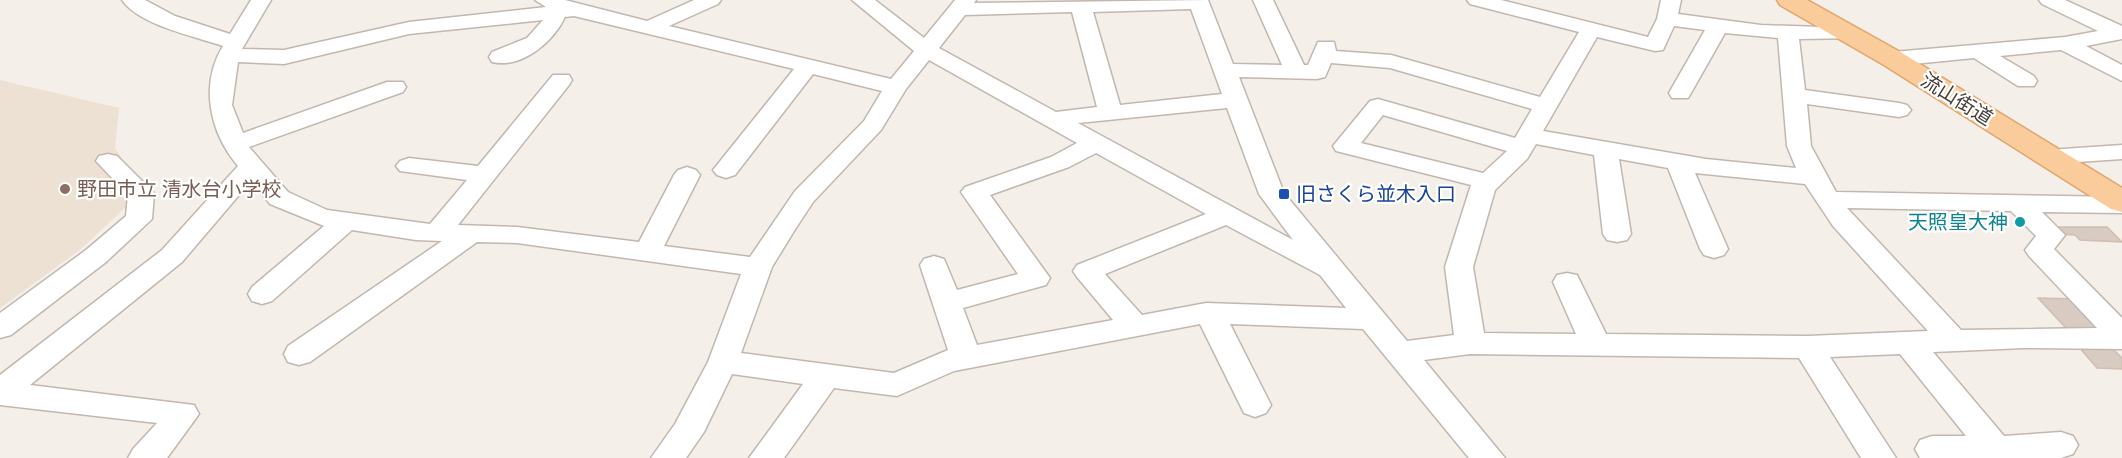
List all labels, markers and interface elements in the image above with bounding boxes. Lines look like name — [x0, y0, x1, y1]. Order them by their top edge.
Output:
street label: 流山街道 — [1917, 68, 1997, 130]
place label: 野田市立 清水台小学校 — [77, 177, 282, 201]
marker: 野田市立 清水台小学校 — [58, 182, 72, 196]
place label: 旧さくら並木入口 — [1296, 182, 1456, 206]
marker: 旧さくら並木入口 — [1277, 187, 1291, 201]
place label: 天照皇大神 — [1908, 210, 2008, 234]
marker: 天照皇大神 — [2013, 215, 2027, 229]

